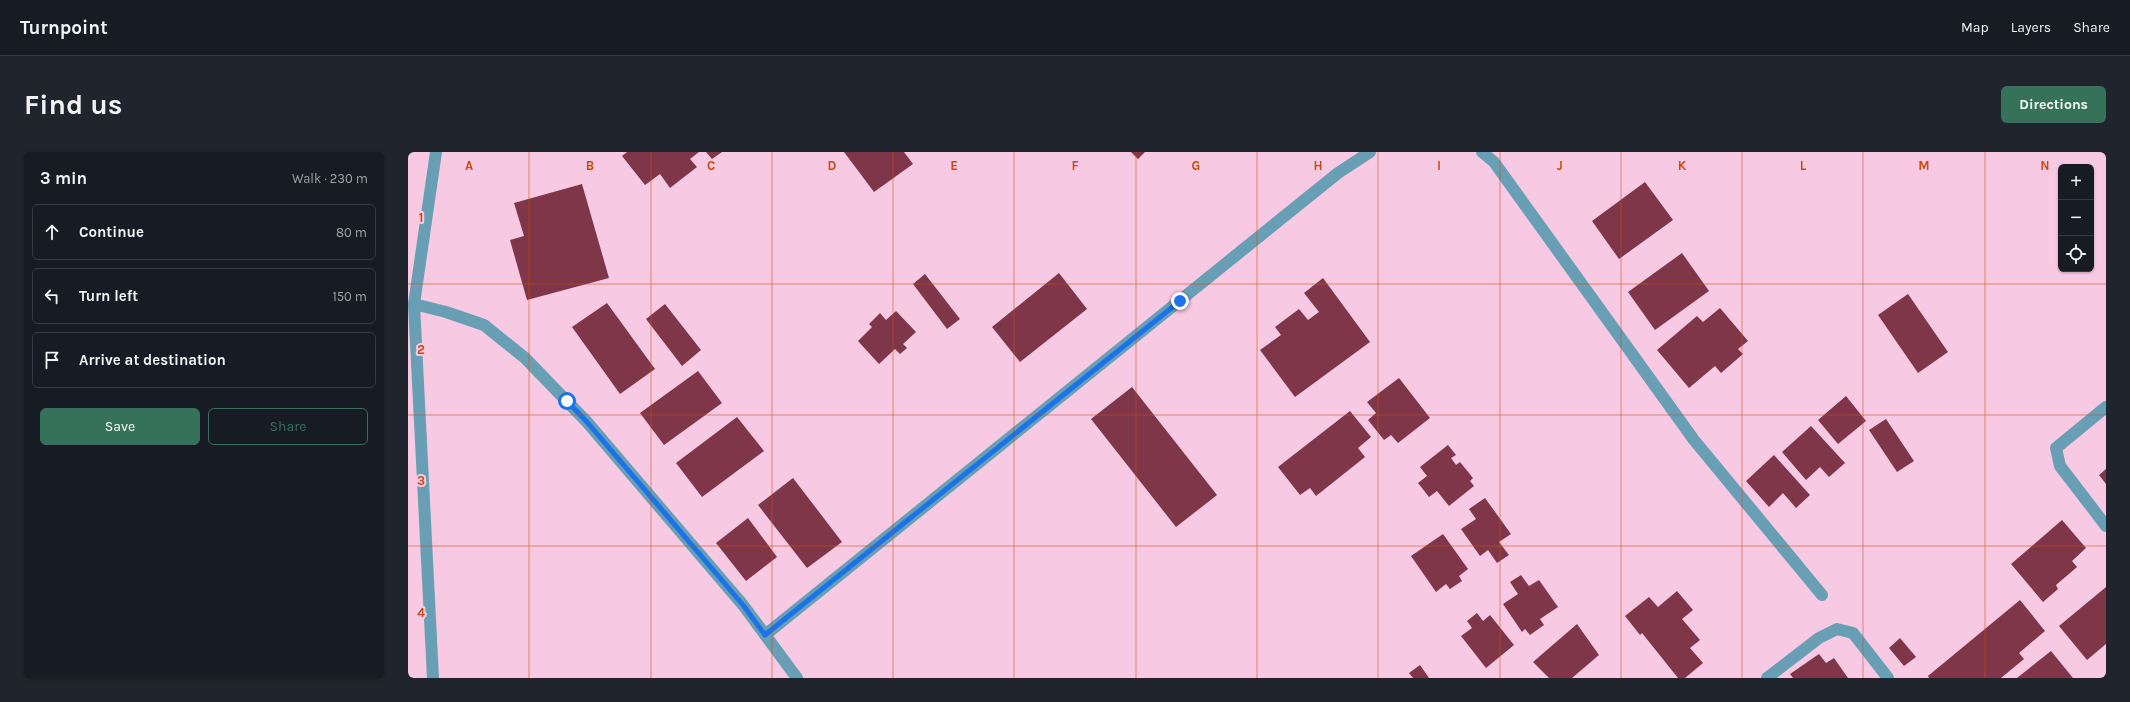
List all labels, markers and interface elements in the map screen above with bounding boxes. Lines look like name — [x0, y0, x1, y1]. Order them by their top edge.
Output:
text: Turnpoint — [20, 17, 108, 39]
text: Map — [1961, 19, 1989, 36]
text: Layers — [2011, 19, 2051, 36]
text: Share — [2073, 19, 2110, 36]
button: Directions — [2001, 86, 2106, 123]
text: Find us — [24, 88, 123, 121]
text: A — [465, 158, 473, 173]
text: B — [586, 158, 594, 173]
text: C — [707, 158, 715, 173]
text: D — [828, 158, 837, 173]
text: E — [950, 158, 958, 173]
text: F — [1071, 158, 1079, 173]
text: G — [1192, 158, 1200, 173]
text: H — [1313, 158, 1323, 173]
text: I — [1437, 158, 1441, 173]
text: J — [1557, 158, 1563, 173]
text: K — [1678, 158, 1687, 173]
text: L — [1800, 158, 1807, 173]
text: M — [1918, 158, 1930, 173]
text: N — [2040, 158, 2050, 173]
map controls — [2058, 164, 2094, 272]
button: + — [2058, 164, 2094, 200]
text: 3 min — [40, 168, 87, 188]
text: Walk · 230 m — [292, 171, 368, 186]
button: − — [2058, 200, 2094, 236]
text: 1 — [419, 210, 423, 225]
icon: ahead — [41, 221, 63, 243]
text: Continue — [79, 223, 144, 241]
text: 80 m — [336, 225, 367, 240]
button: locate — [2058, 236, 2094, 272]
icon: left — [41, 285, 63, 307]
text: Turn left — [79, 287, 138, 305]
text: 150 m — [332, 289, 367, 304]
route end — [1171, 292, 1189, 310]
text: 2 — [417, 342, 425, 357]
icon: arrive — [41, 349, 63, 371]
text: Arrive at destination — [79, 351, 226, 369]
route start — [558, 392, 576, 410]
button: Save — [40, 408, 200, 445]
button: Share — [208, 408, 368, 445]
text: 3 — [417, 473, 425, 488]
text: 4 — [417, 605, 425, 620]

